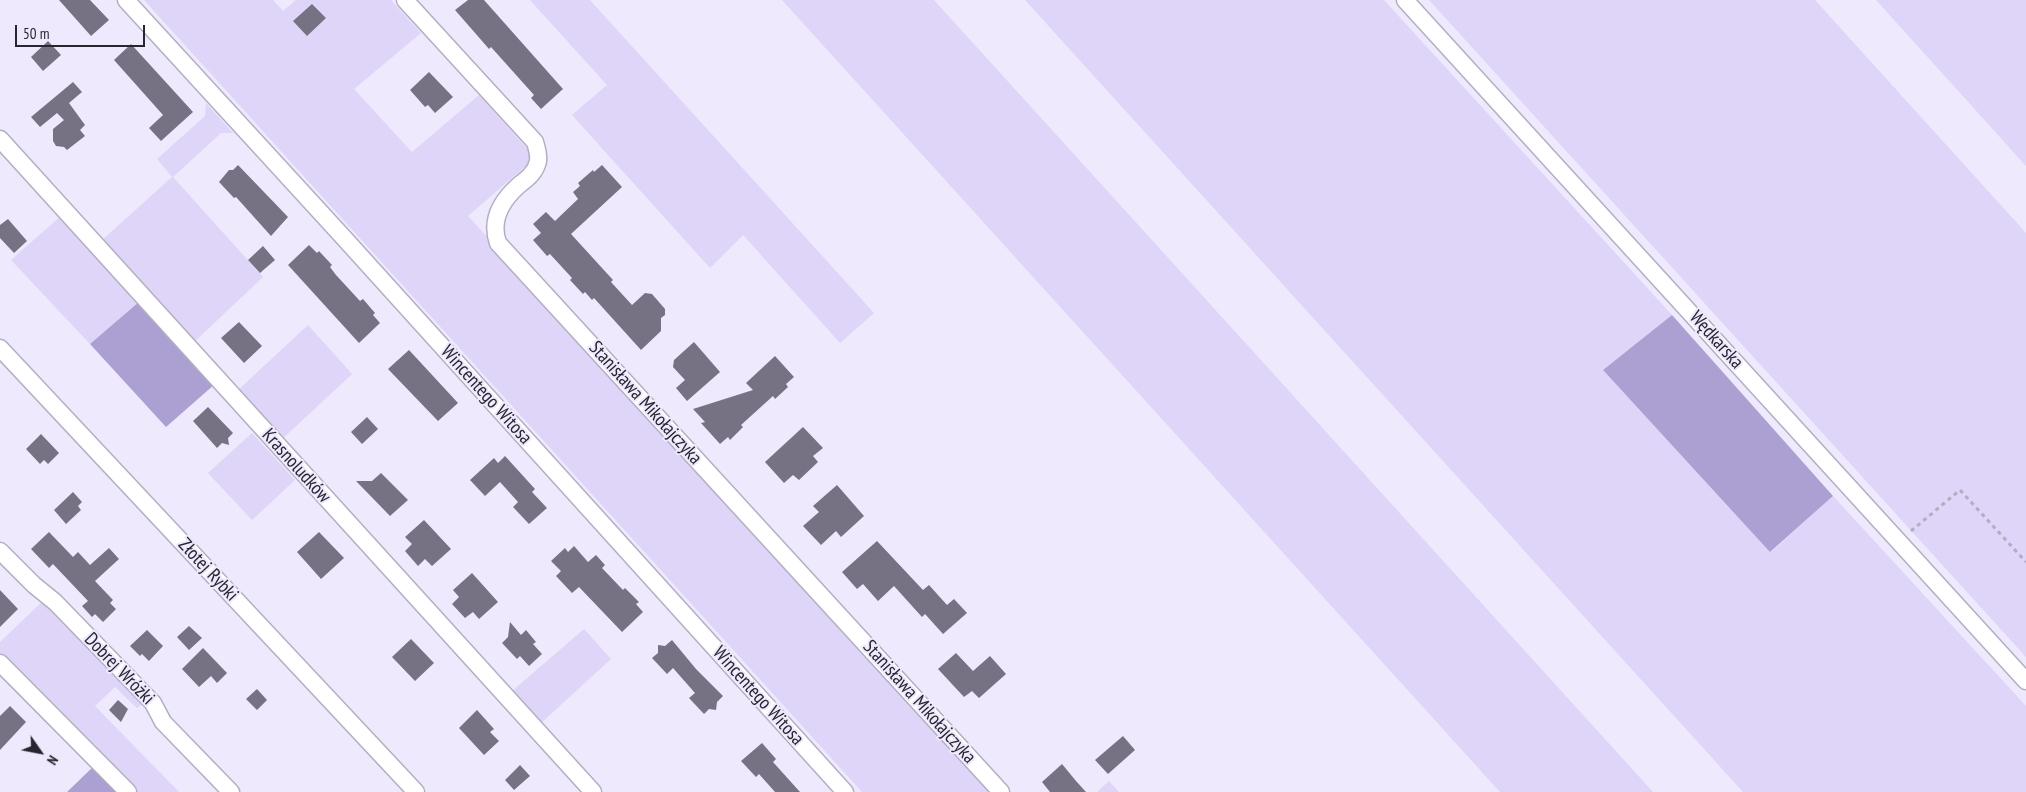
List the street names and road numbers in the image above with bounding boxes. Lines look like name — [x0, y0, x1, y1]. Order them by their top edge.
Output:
street label: Wędkarska — [1684, 306, 1748, 374]
street label: Stanisława Mikołajczyka — [584, 337, 706, 469]
street label: Wincentego Witosa — [436, 341, 536, 449]
street label: Krasnoludków — [257, 424, 335, 508]
street label: Złotej Rybki — [173, 534, 243, 606]
street label: Dobrej Wróżki — [79, 628, 159, 710]
street label: Stanisława Mikołajczyka — [858, 636, 980, 768]
street label: Wincentego Witosa — [708, 642, 808, 750]

